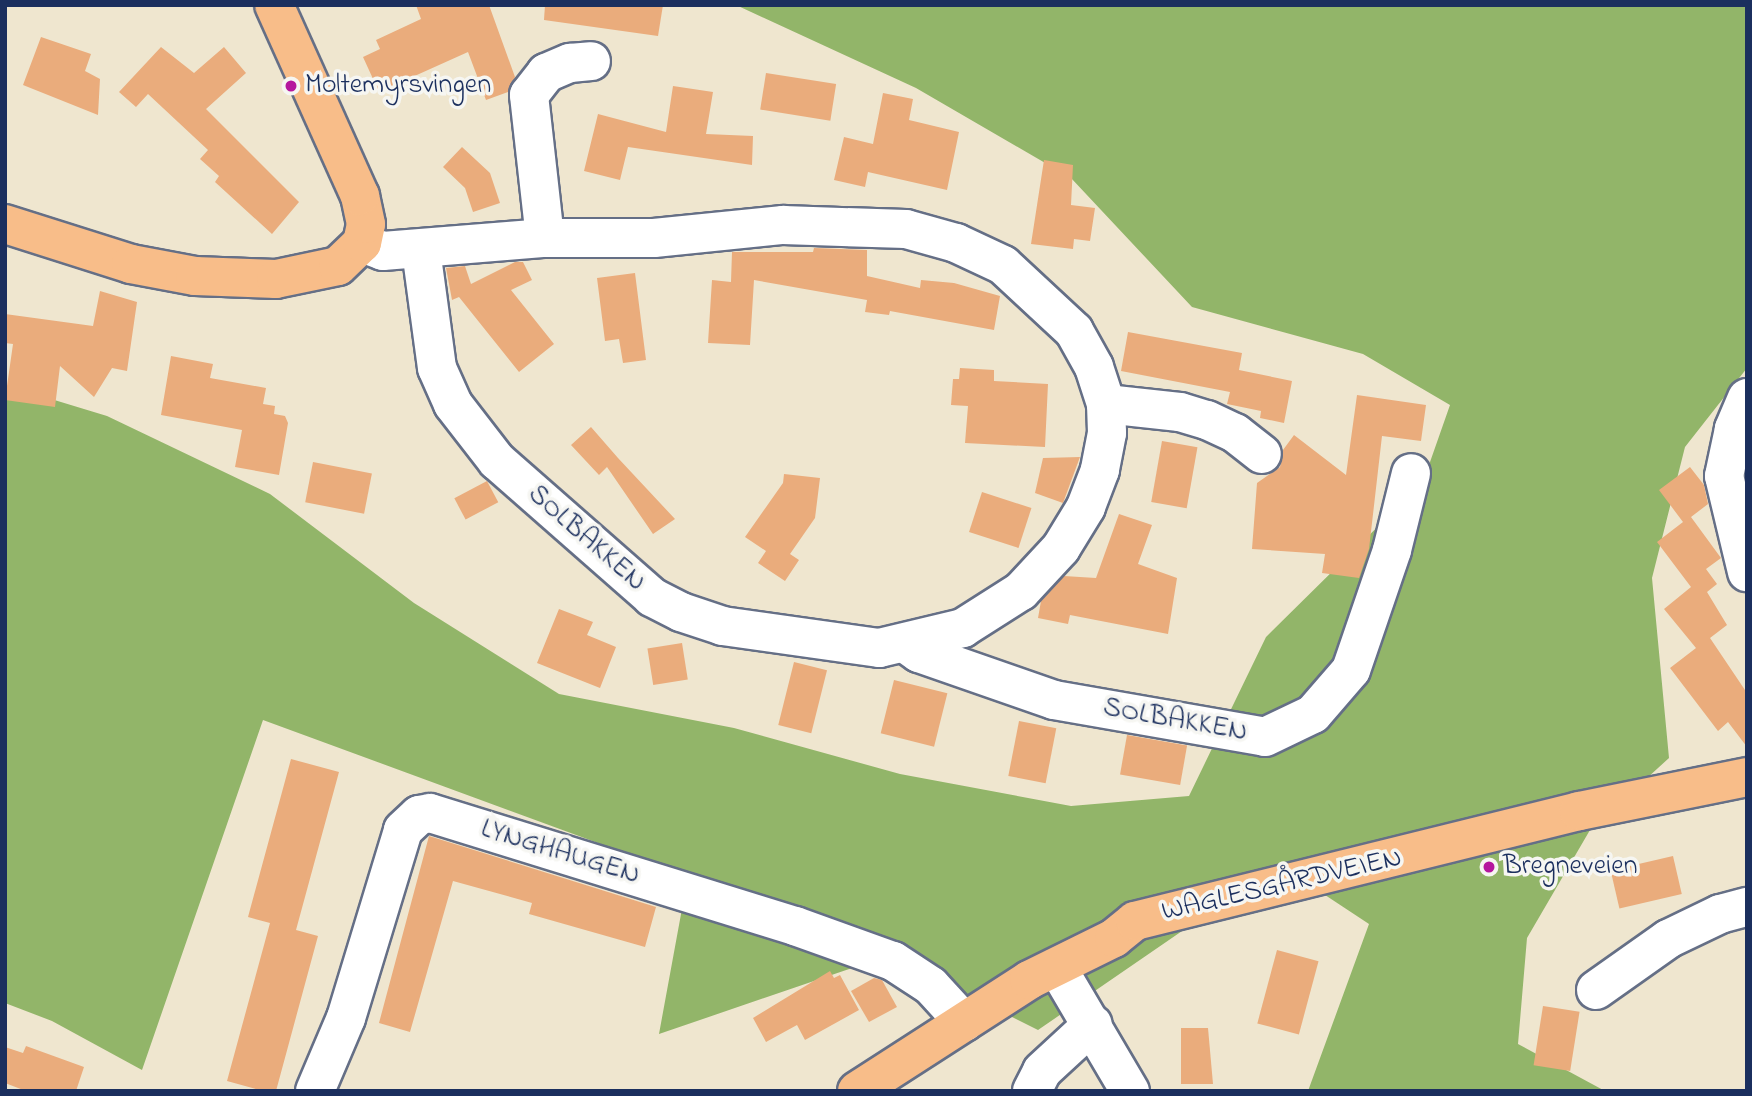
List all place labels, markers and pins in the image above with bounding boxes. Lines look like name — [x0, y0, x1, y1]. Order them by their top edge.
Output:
place label: Moltemyrsvingen — [305, 69, 491, 103]
marker: Moltemyrsvingen — [283, 78, 299, 94]
place label: Bregneveien — [1503, 850, 1638, 884]
marker: Bregneveien — [1481, 859, 1497, 875]

